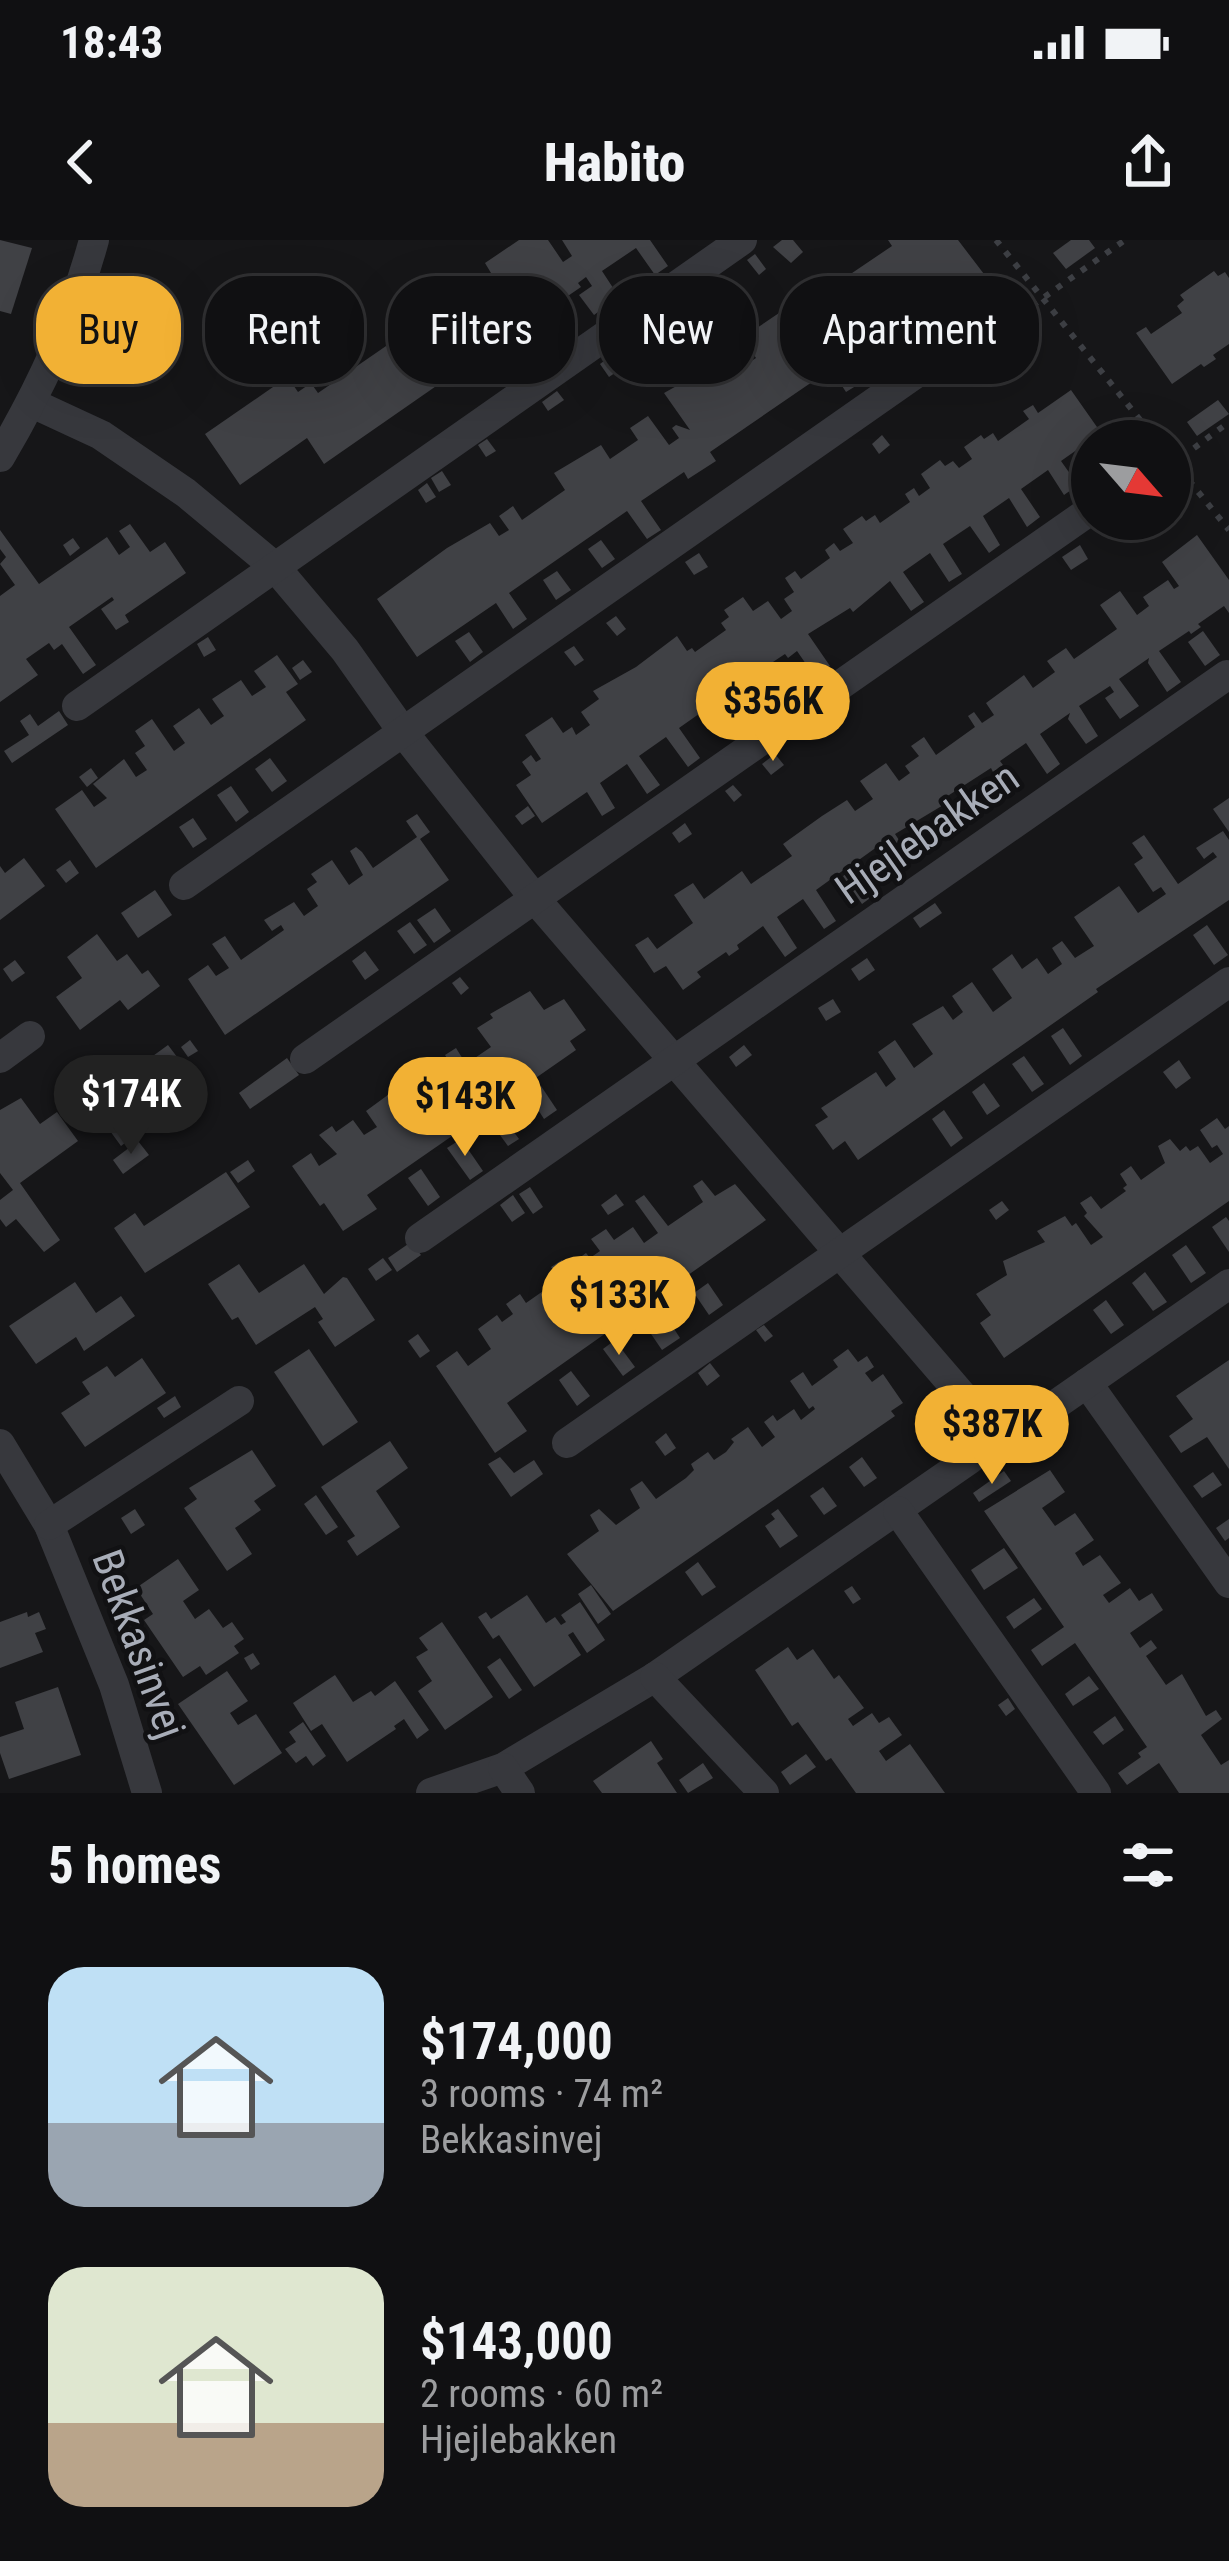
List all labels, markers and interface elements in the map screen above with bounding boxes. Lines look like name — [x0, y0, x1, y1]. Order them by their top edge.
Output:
text: 18:43 — [60, 16, 163, 69]
icon: back — [48, 129, 114, 195]
icon: share — [1115, 129, 1181, 195]
text: Habito — [544, 131, 685, 194]
chip: Buy — [36, 276, 181, 384]
chip: Rent — [205, 276, 364, 384]
chip: Filters — [388, 276, 575, 384]
chip: New — [599, 276, 756, 384]
chip: Apartment — [780, 276, 1039, 384]
north arrow — [1071, 420, 1191, 540]
map controls — [1071, 420, 1191, 540]
pin: $356K — [689, 662, 857, 764]
text: $356K — [723, 678, 823, 724]
street label: Hjejlebakken — [826, 752, 1028, 914]
pin: $174K — [47, 1055, 215, 1157]
pin: $143K — [381, 1057, 549, 1159]
text: $174K — [81, 1071, 181, 1117]
text: $143K — [415, 1073, 515, 1119]
pin: $133K — [535, 1256, 703, 1358]
text: $133K — [569, 1272, 669, 1318]
pin: $387K — [908, 1385, 1076, 1487]
text: $387K — [942, 1401, 1042, 1447]
street label: Bekkasinvej — [82, 1543, 196, 1745]
icon: filters — [1115, 1832, 1181, 1898]
text: 5 homes — [48, 1836, 221, 1895]
text: $174,000 — [420, 2012, 613, 2071]
icon: home — [144, 2015, 288, 2159]
text: 3 rooms · 74 m² — [420, 2071, 663, 2117]
text: Bekkasinvej — [420, 2117, 603, 2163]
text: $143,000 — [420, 2312, 613, 2371]
icon: home — [144, 2315, 288, 2459]
text: 2 rooms · 60 m² — [420, 2371, 663, 2417]
text: Hjejlebakken — [420, 2417, 617, 2463]

